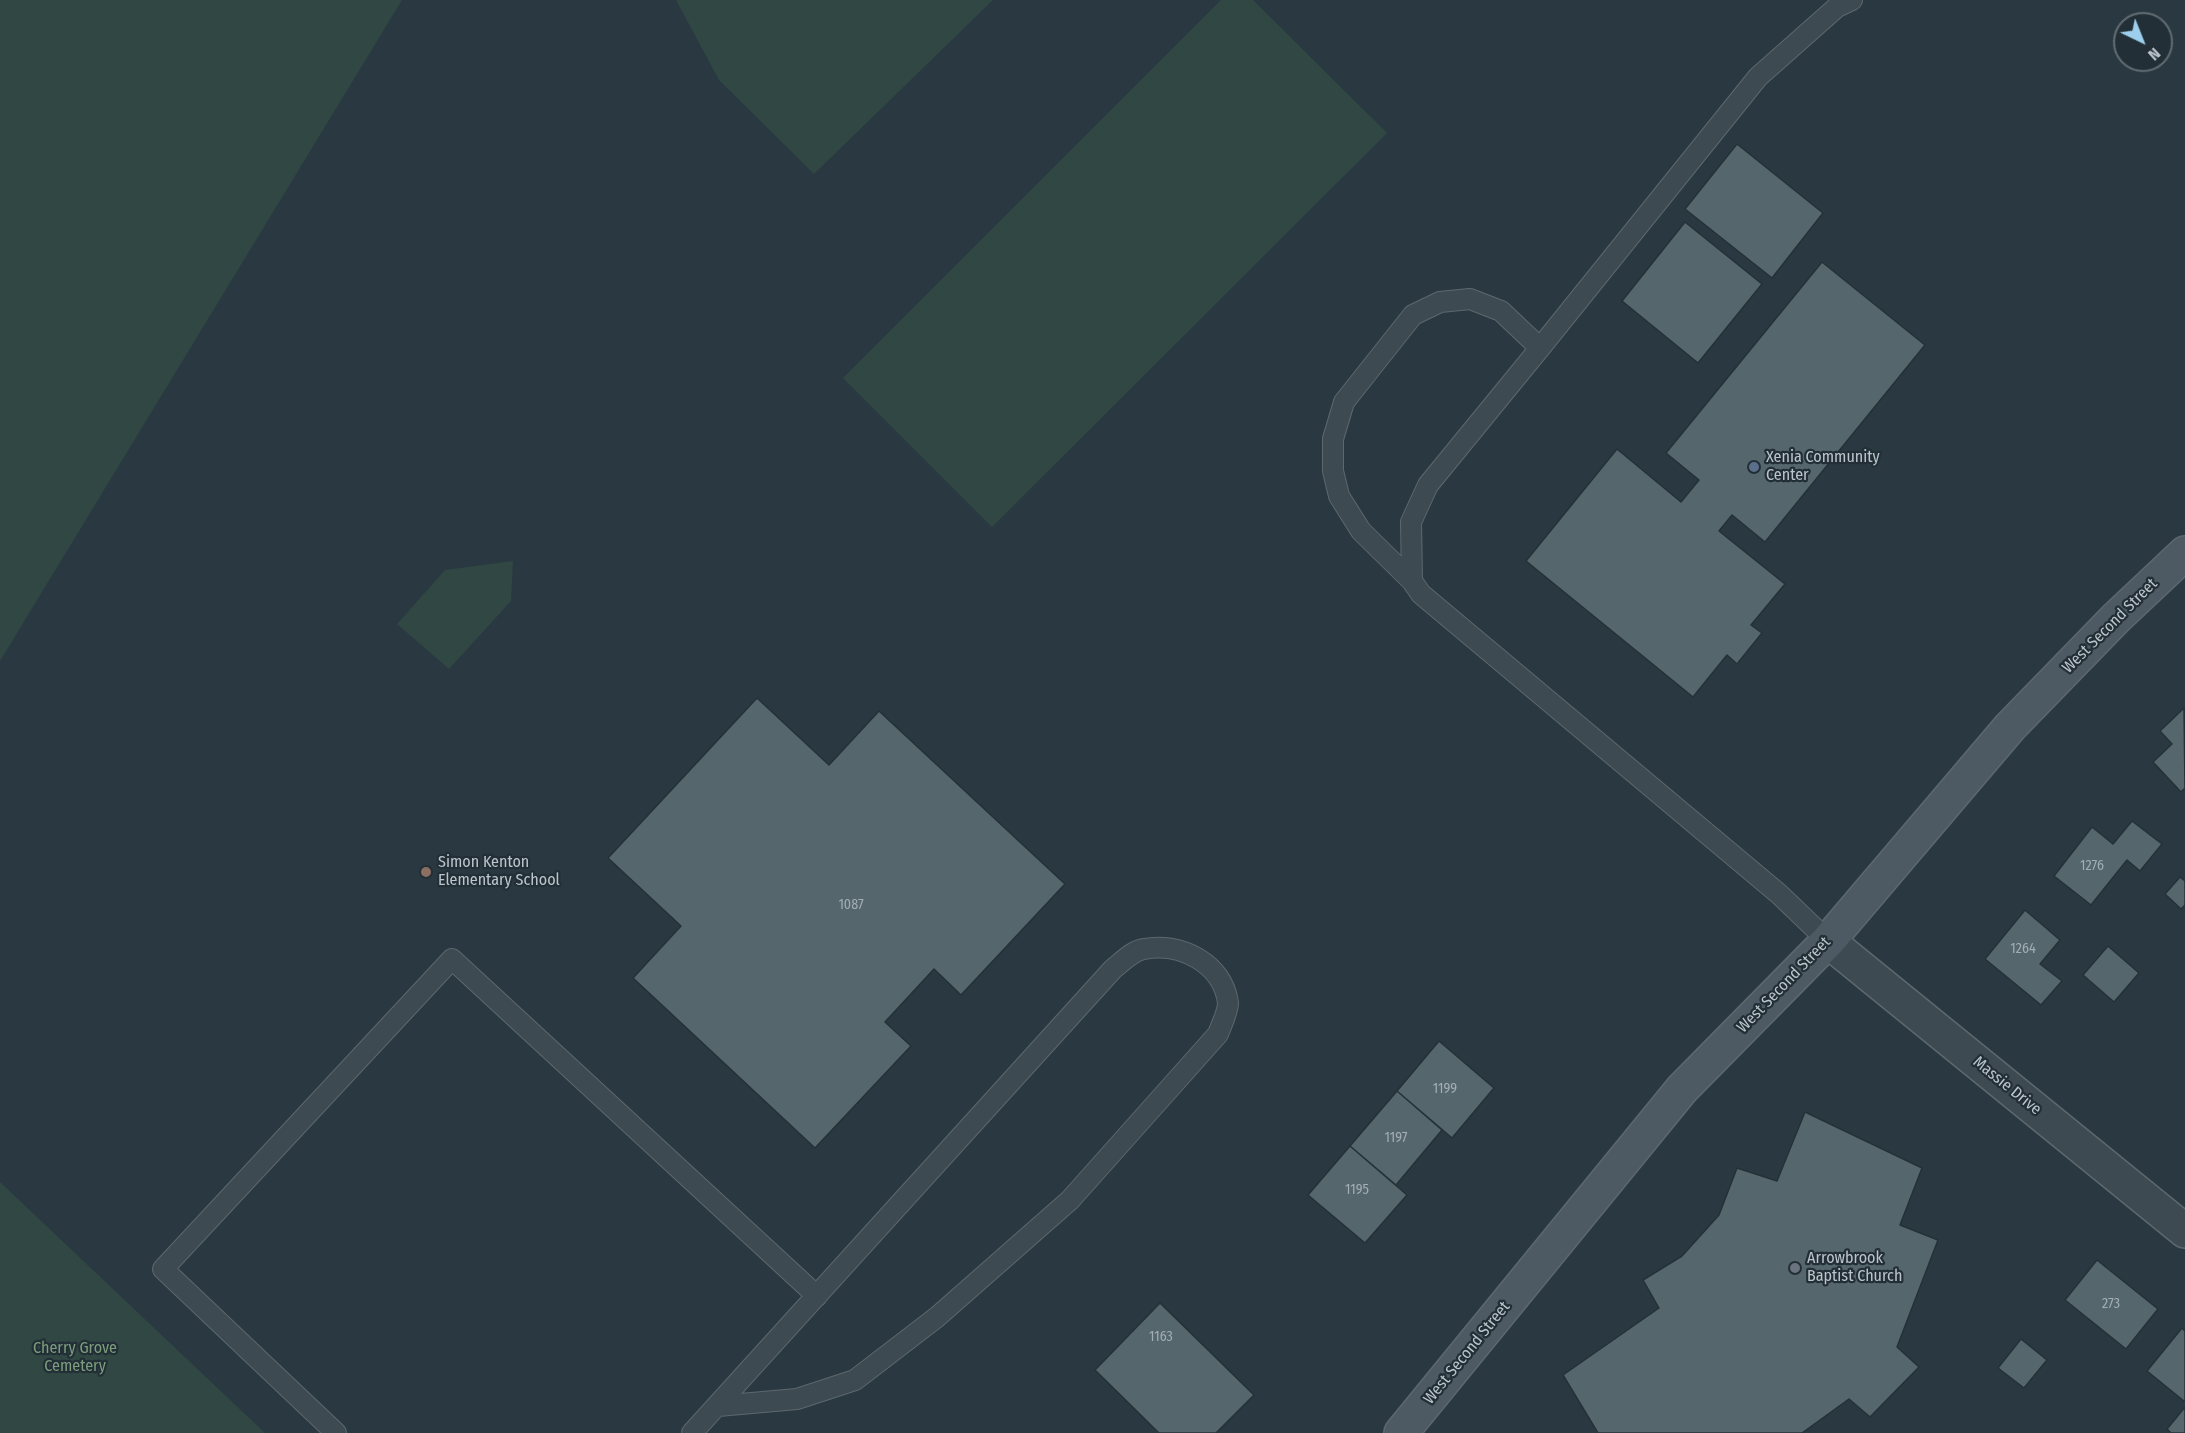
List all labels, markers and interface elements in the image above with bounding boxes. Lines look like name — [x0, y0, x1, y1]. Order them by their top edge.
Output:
north arrow — [2113, 12, 2173, 72]
text: N — [2144, 44, 2164, 64]
place label: Xenia Community Center — [1766, 448, 1880, 486]
marker: Xenia Community Center — [1747, 460, 1761, 474]
street label: West Second Street — [2059, 575, 2161, 677]
place label: Simon Kenton Elementary School — [438, 853, 560, 891]
house number: 1276 — [2080, 858, 2104, 874]
marker: Simon Kenton Elementary School — [419, 865, 433, 879]
house number: 1087 — [838, 897, 864, 913]
street label: West Second Street — [1733, 933, 1835, 1037]
house number: 1264 — [2010, 941, 2036, 957]
street label: Massie Drive — [1969, 1053, 2045, 1119]
house number: 1199 — [1433, 1081, 1457, 1097]
house number: 1197 — [1384, 1130, 1408, 1146]
house number: 1195 — [1345, 1182, 1369, 1198]
place label: Arrowbrook Baptist Church — [1807, 1249, 1902, 1287]
marker: Arrowbrook Baptist Church — [1788, 1261, 1802, 1275]
house number: 273 — [2102, 1296, 2120, 1312]
street label: West Second Street — [1420, 1298, 1514, 1408]
house number: 1163 — [1149, 1329, 1173, 1345]
park label: Cherry Grove Cemetery — [33, 1339, 117, 1377]

